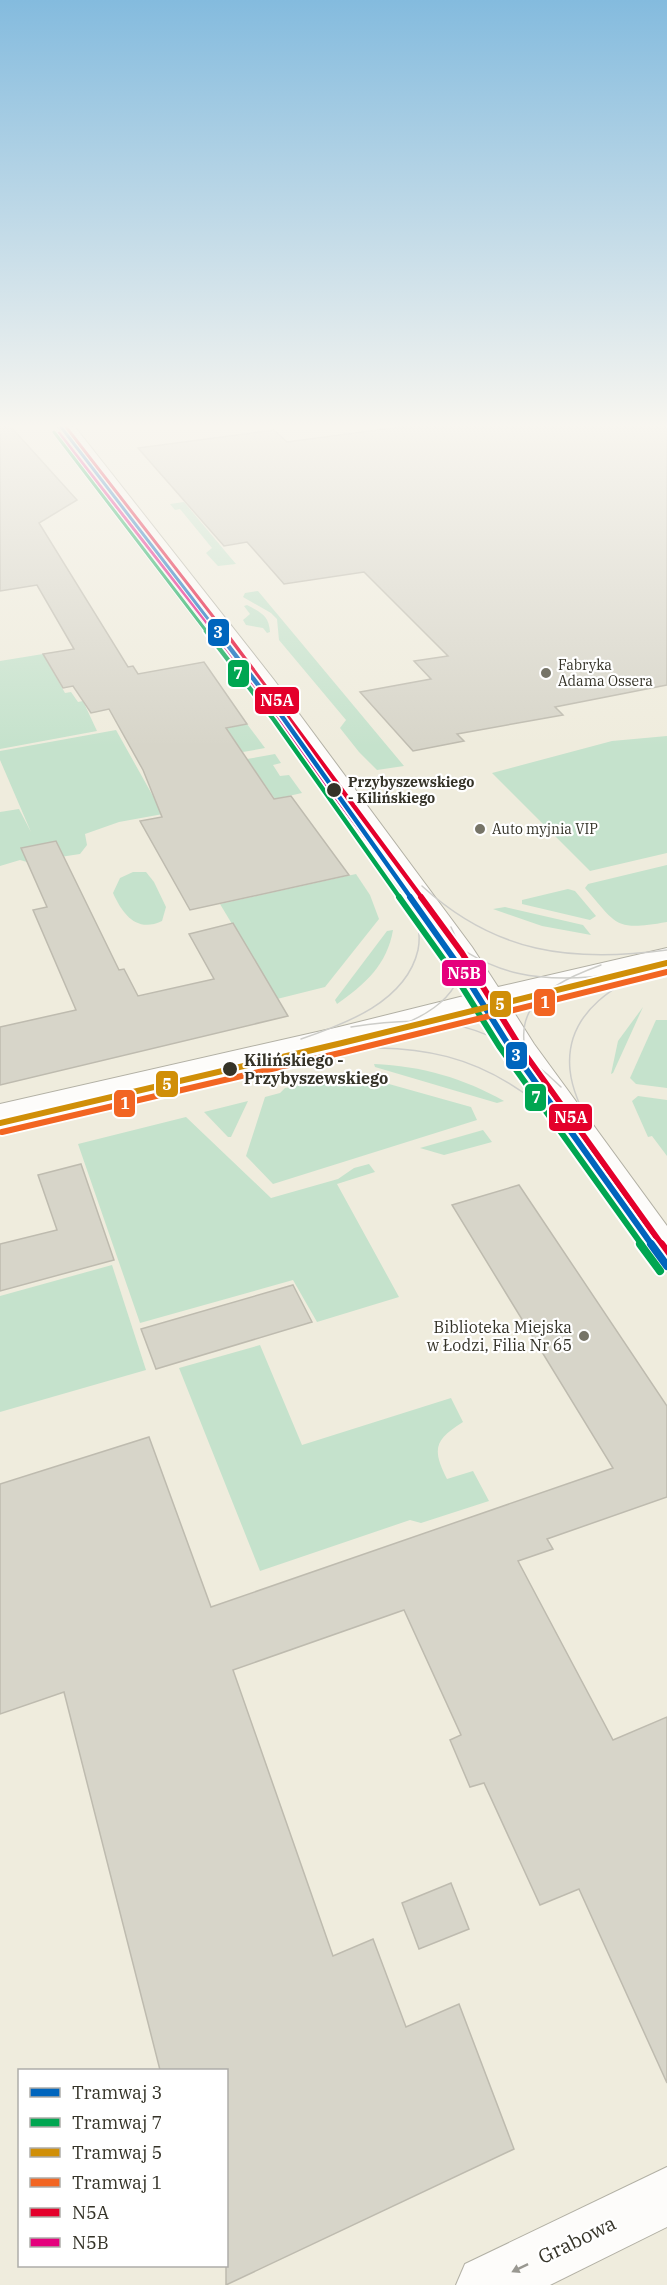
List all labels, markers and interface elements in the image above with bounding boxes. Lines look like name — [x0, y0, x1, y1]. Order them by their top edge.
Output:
line badge: 3 — [207, 618, 230, 647]
text: 3 — [213, 622, 223, 642]
place label: Fabryka Adama Ossera — [558, 656, 653, 690]
line badge: 7 — [227, 659, 250, 688]
text: 7 — [233, 663, 243, 683]
marker: Fabryka Adama Ossera — [539, 666, 553, 680]
line badge: N5A — [254, 686, 300, 715]
text: N5A — [260, 690, 294, 710]
place label: Przybyszewskiego - Kilińskiego — [348, 773, 474, 807]
marker: Przybyszewskiego - Kilińskiego — [325, 781, 343, 799]
place label: Auto myjnia VIP — [492, 820, 598, 838]
marker: Auto myjnia VIP — [473, 822, 487, 836]
line badge: N5B — [441, 959, 487, 987]
text: N5B — [447, 963, 481, 983]
line badge: 1 — [533, 988, 556, 1017]
line badge: 5 — [489, 990, 512, 1018]
text: 1 — [540, 992, 550, 1012]
text: 5 — [495, 994, 505, 1014]
line badge: 3 — [505, 1041, 528, 1070]
text: 3 — [511, 1045, 521, 1065]
place label: Kilińskiego - Przybyszewskiego — [244, 1050, 388, 1088]
marker: Kilińskiego - Przybyszewskiego — [221, 1060, 239, 1078]
line badge: 5 — [155, 1070, 179, 1098]
text: 5 — [162, 1074, 172, 1094]
line badge: 7 — [524, 1083, 547, 1112]
text: 7 — [531, 1087, 541, 1107]
line badge: 1 — [113, 1089, 136, 1118]
text: 1 — [120, 1093, 130, 1113]
line badge: N5A — [548, 1103, 593, 1132]
text: N5A — [554, 1107, 588, 1127]
place label: Biblioteka Miejska w Łodzi, Filia Nr 65 — [427, 1317, 572, 1355]
marker: Biblioteka Miejska w Łodzi, Filia Nr 65 — [577, 1329, 591, 1343]
legend — [18, 2069, 228, 2267]
text: Tramwaj 3 — [72, 2081, 162, 2104]
text: Tramwaj 7 — [72, 2111, 162, 2134]
text: Tramwaj 5 — [72, 2141, 162, 2164]
text: Tramwaj 1 — [72, 2171, 162, 2194]
text: N5A — [72, 2201, 110, 2224]
street label: Grabowa — [533, 2209, 620, 2270]
text: N5B — [72, 2231, 109, 2254]
one-way arrow — [512, 2264, 529, 2273]

